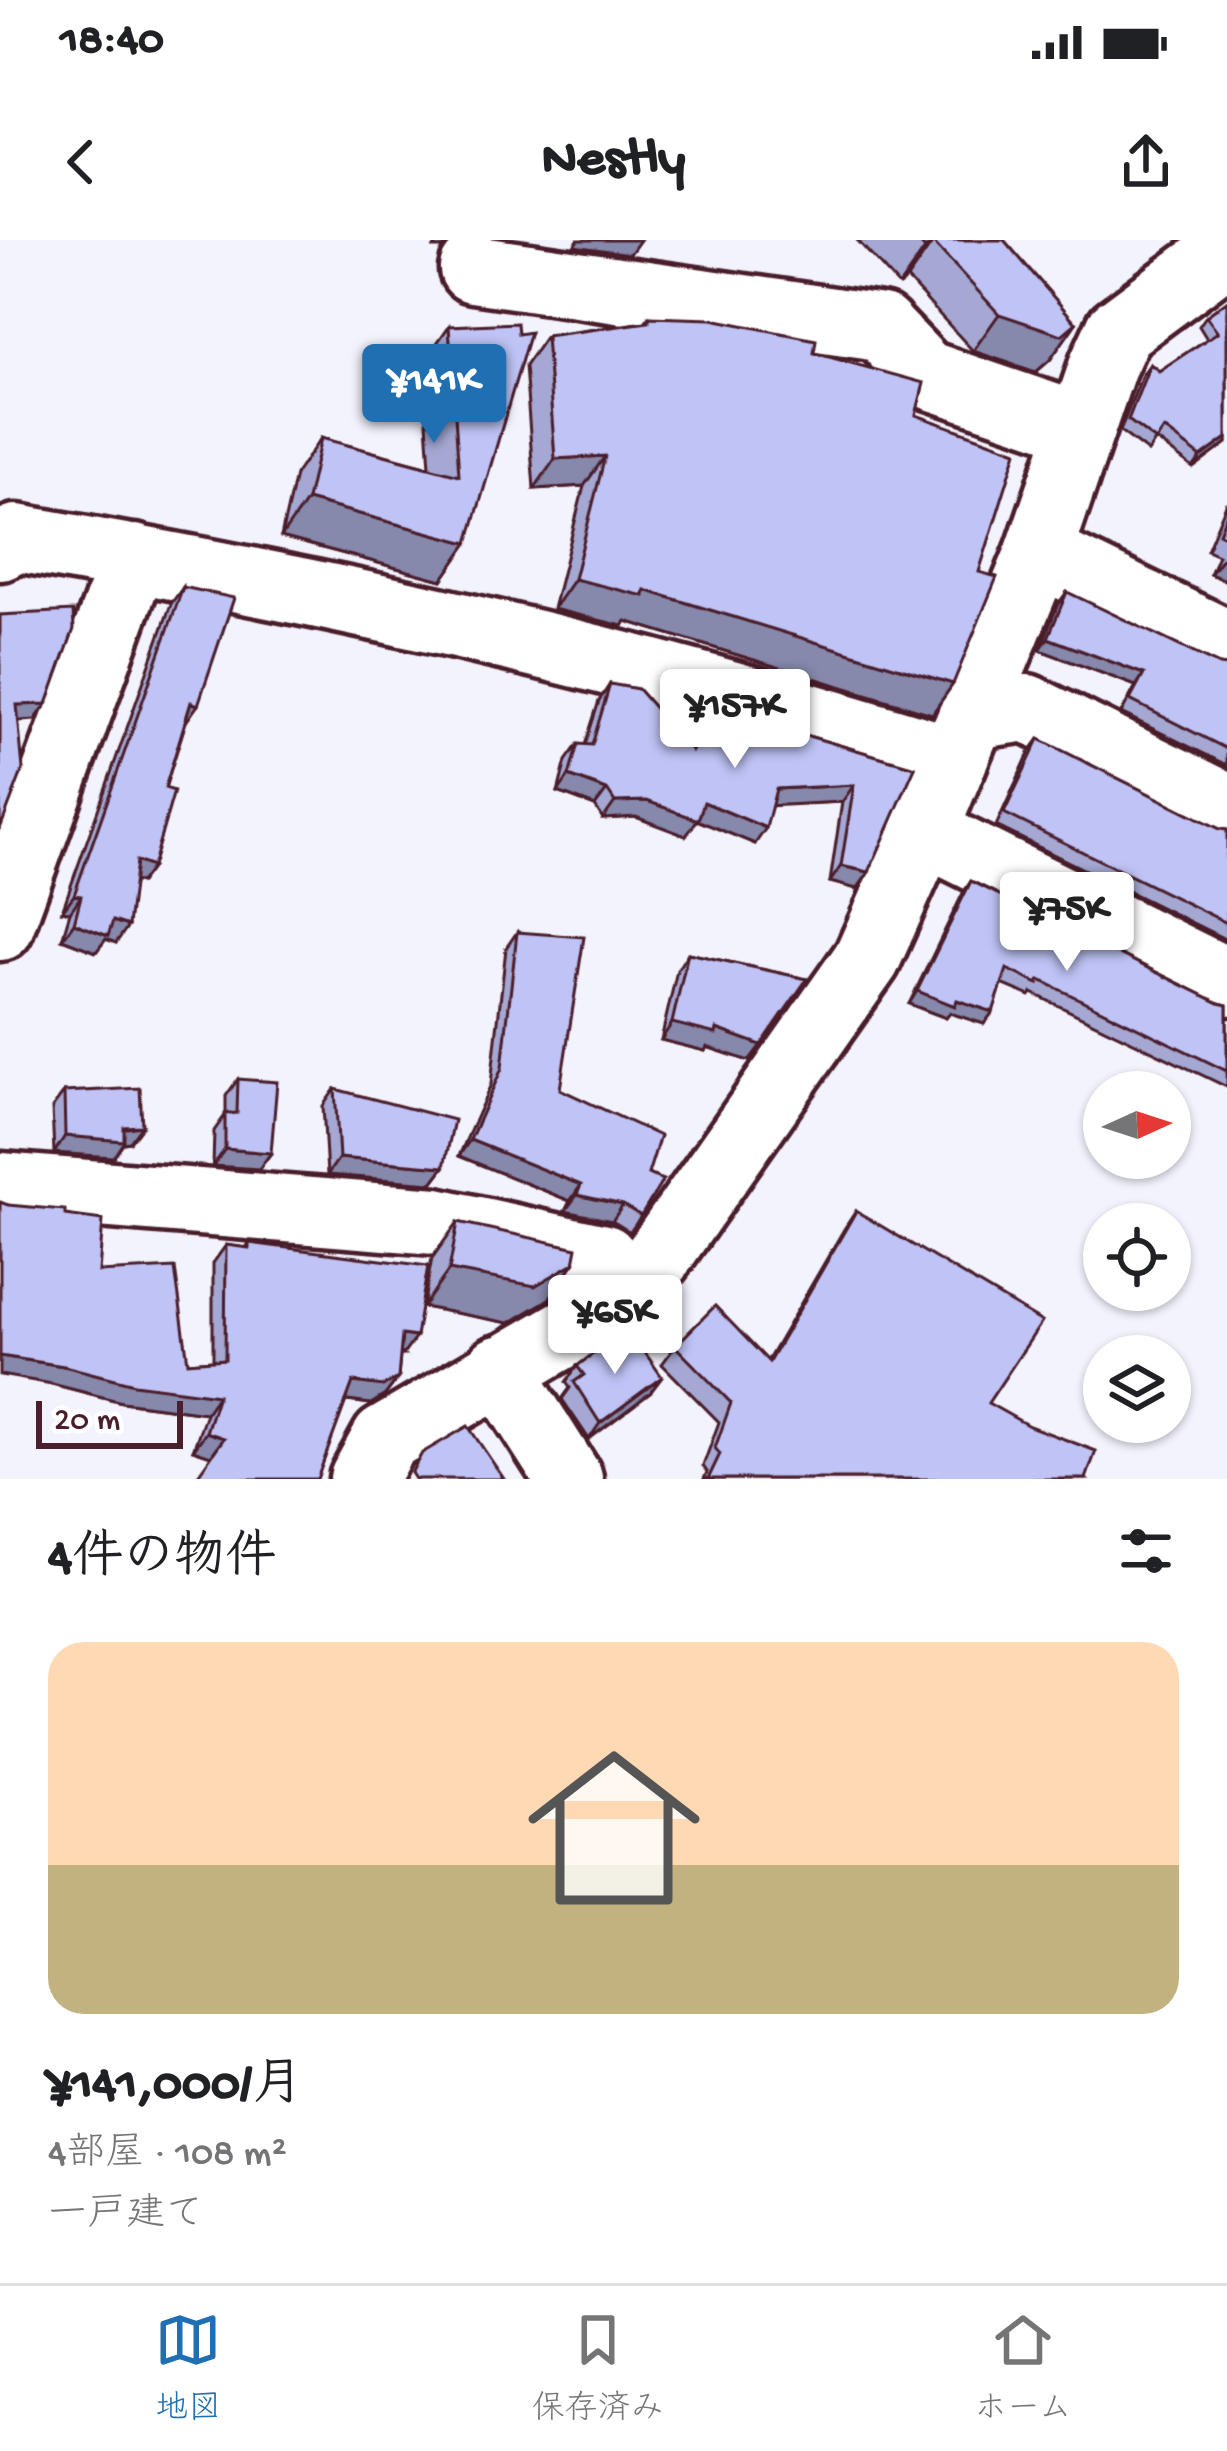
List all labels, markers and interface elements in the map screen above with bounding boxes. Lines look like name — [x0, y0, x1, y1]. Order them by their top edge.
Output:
text: 18:40 — [60, 16, 164, 69]
icon: back — [48, 129, 114, 195]
icon: share — [1113, 129, 1179, 195]
text: Nestly — [542, 130, 685, 194]
pin: ¥141K — [350, 344, 518, 446]
text: ¥141K — [389, 360, 479, 406]
pin: ¥157K — [651, 669, 819, 771]
text: ¥157K — [687, 685, 783, 731]
pin: ¥75K — [996, 872, 1138, 974]
text: ¥75K — [1027, 888, 1107, 934]
north arrow — [1083, 1071, 1191, 1179]
map controls — [1083, 1071, 1191, 1443]
button: locate — [1083, 1203, 1191, 1311]
pin: ¥65K — [544, 1275, 686, 1377]
text: ¥65K — [575, 1291, 655, 1337]
button: layers — [1083, 1335, 1191, 1443]
scale bar — [36, 1395, 183, 1448]
text: 20 m — [54, 1403, 120, 1441]
icon: filters — [1113, 1518, 1179, 1584]
text: 4件の物件 — [48, 1531, 276, 1591]
icon: home — [506, 1720, 722, 1936]
text: ¥141,000/月 — [48, 2058, 303, 2118]
text: 4部屋 · 108 m² — [48, 2133, 287, 2179]
text: 一戸建て — [48, 2194, 204, 2240]
tab: 地図 — [155, 2307, 221, 2430]
tab: 保存済み — [532, 2307, 664, 2430]
tab: ホーム — [974, 2307, 1072, 2430]

